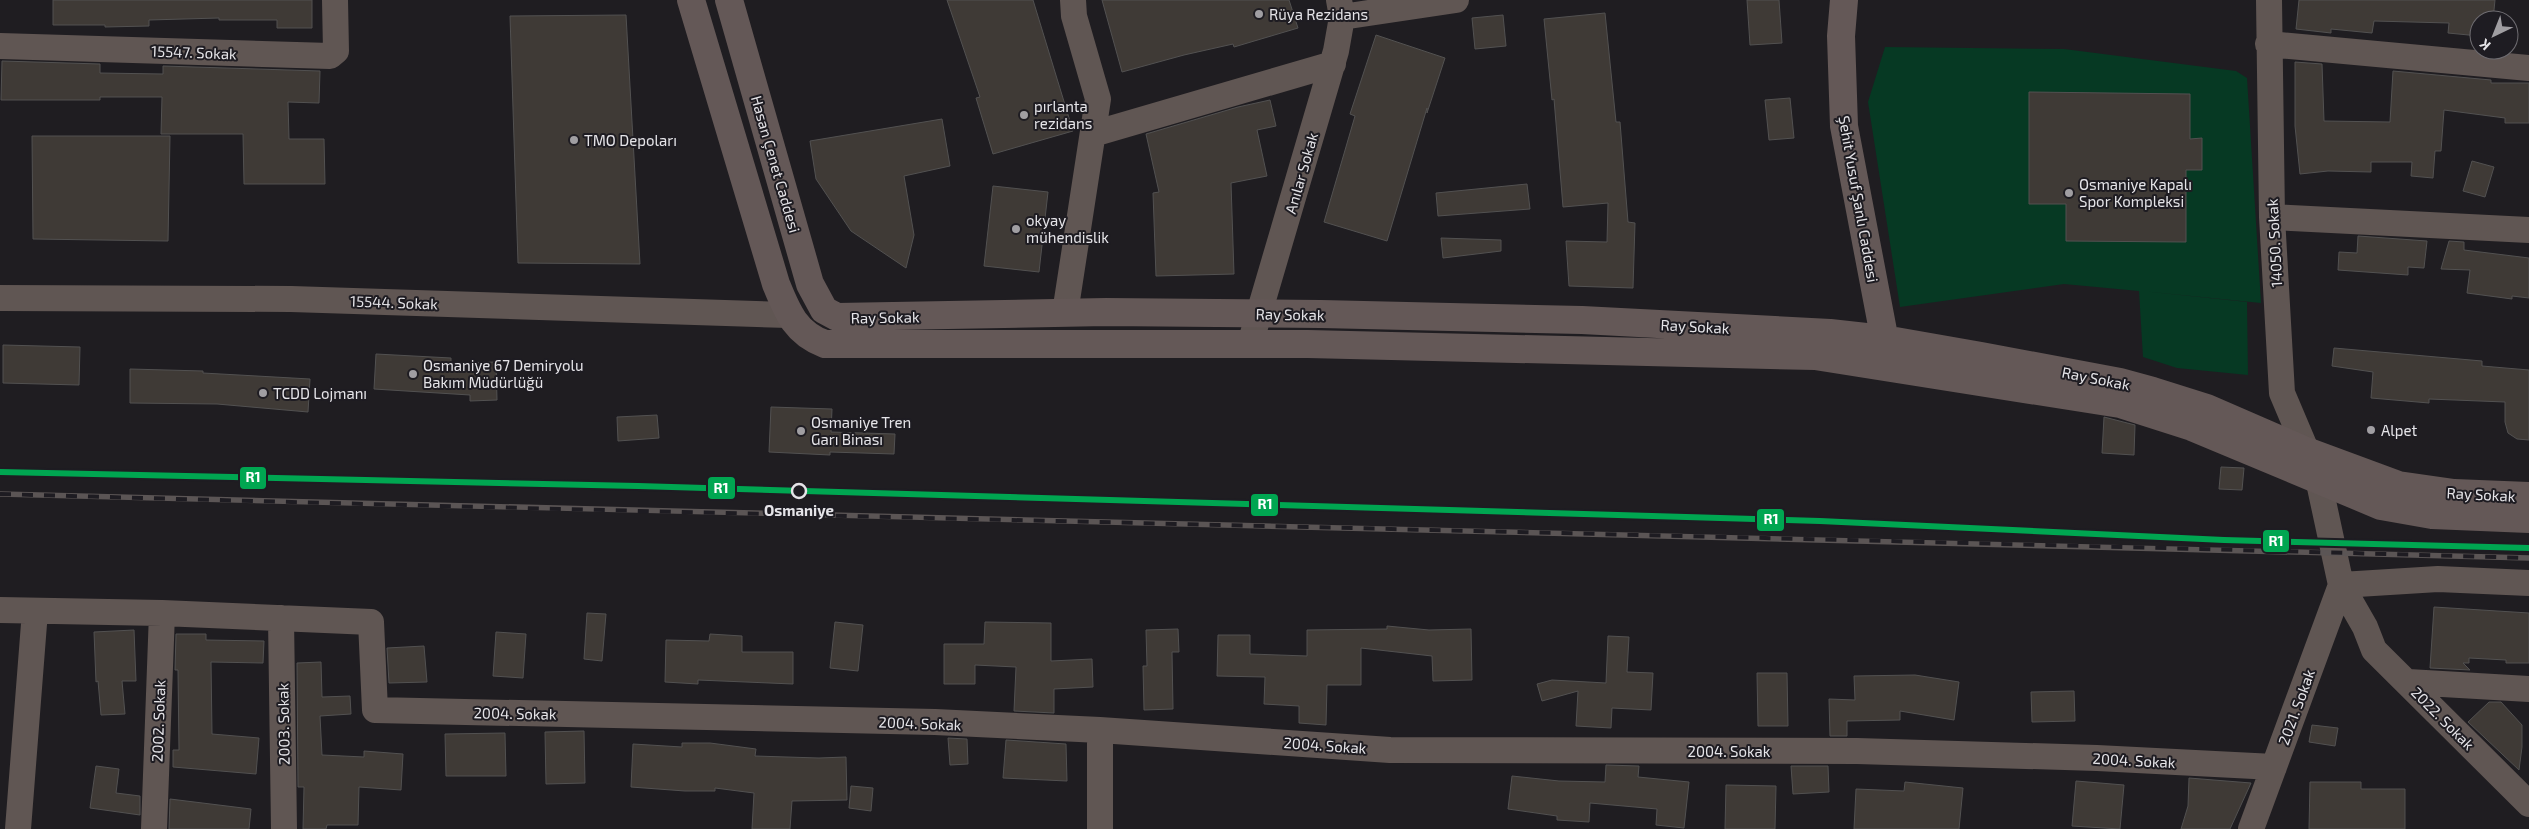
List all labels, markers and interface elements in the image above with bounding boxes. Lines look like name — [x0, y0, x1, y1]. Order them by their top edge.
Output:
place label: Rüya Rezidans — [1269, 5, 1368, 23]
marker: Rüya Rezidans — [1253, 8, 1265, 20]
north arrow — [2469, 10, 2519, 60]
text: K — [2476, 36, 2494, 54]
street label: 15547. Sokak — [151, 42, 237, 62]
street label: Hasan Çenet Caddesi — [747, 93, 804, 235]
place label: pırlanta rezidans — [1034, 97, 1092, 132]
marker: pırlanta rezidans — [1018, 109, 1030, 121]
street label: Şehit Yusuf Şanlı Caddesi — [1834, 114, 1883, 284]
street label: Anılar Sokak — [1281, 130, 1321, 216]
place label: TMO Depoları — [584, 131, 677, 149]
marker: TMO Depoları — [568, 134, 580, 146]
place label: Osmaniye Kapalı Spor Kompleksi — [2079, 175, 2192, 210]
marker: Osmaniye Kapalı Spor Kompleksi — [2063, 187, 2075, 199]
street label: 14050. Sokak — [2263, 198, 2285, 288]
place label: okyay mühendislik — [1026, 211, 1109, 246]
marker: okyay mühendislik — [1010, 223, 1022, 235]
street label: 15544. Sokak — [350, 291, 439, 313]
street label: Ray Sokak — [1255, 304, 1325, 324]
street label: Ray Sokak — [850, 307, 920, 327]
street label: Ray Sokak — [1660, 315, 1730, 337]
place label: Osmaniye 67 Demiryolu Bakım Müdürlüğü — [423, 356, 584, 391]
street label: Ray Sokak — [2060, 363, 2132, 393]
marker: Osmaniye 67 Demiryolu Bakım Müdürlüğü — [407, 368, 419, 380]
place label: TCDD Lojmanı — [273, 384, 367, 403]
marker: TCDD Lojmanı — [257, 387, 269, 399]
place label: Osmaniye Tren Garı Binası — [811, 413, 911, 448]
place label: Alpet — [2381, 421, 2418, 439]
marker: Alpet — [2365, 424, 2377, 436]
marker: Osmaniye Tren Garı Binası — [795, 425, 807, 437]
line badge: R1 — [239, 466, 267, 490]
text: R1 — [245, 468, 261, 485]
line badge: R1 — [707, 476, 736, 500]
text: R1 — [713, 479, 729, 496]
marker: Osmaniye — [791, 483, 807, 499]
street label: Ray Sokak — [2446, 483, 2516, 505]
line badge: R1 — [1250, 493, 1279, 517]
text: R1 — [1257, 495, 1273, 512]
place label: Osmaniye — [764, 501, 834, 520]
line badge: R1 — [1756, 508, 1785, 532]
text: R1 — [1763, 510, 1779, 527]
line badge: R1 — [2262, 529, 2290, 553]
text: R1 — [2268, 532, 2284, 549]
street label: 2021. Sokak — [2274, 666, 2318, 747]
street label: 2002. Sokak — [148, 679, 168, 762]
street label: 2003. Sokak — [273, 682, 293, 765]
street label: 2022. Sokak — [2408, 683, 2478, 753]
street label: 2004. Sokak — [473, 703, 557, 723]
street label: 2004. Sokak — [878, 713, 962, 733]
street label: 2004. Sokak — [1283, 733, 1367, 757]
street label: 2004. Sokak — [1688, 742, 1771, 760]
street label: 2004. Sokak — [2092, 749, 2176, 771]

